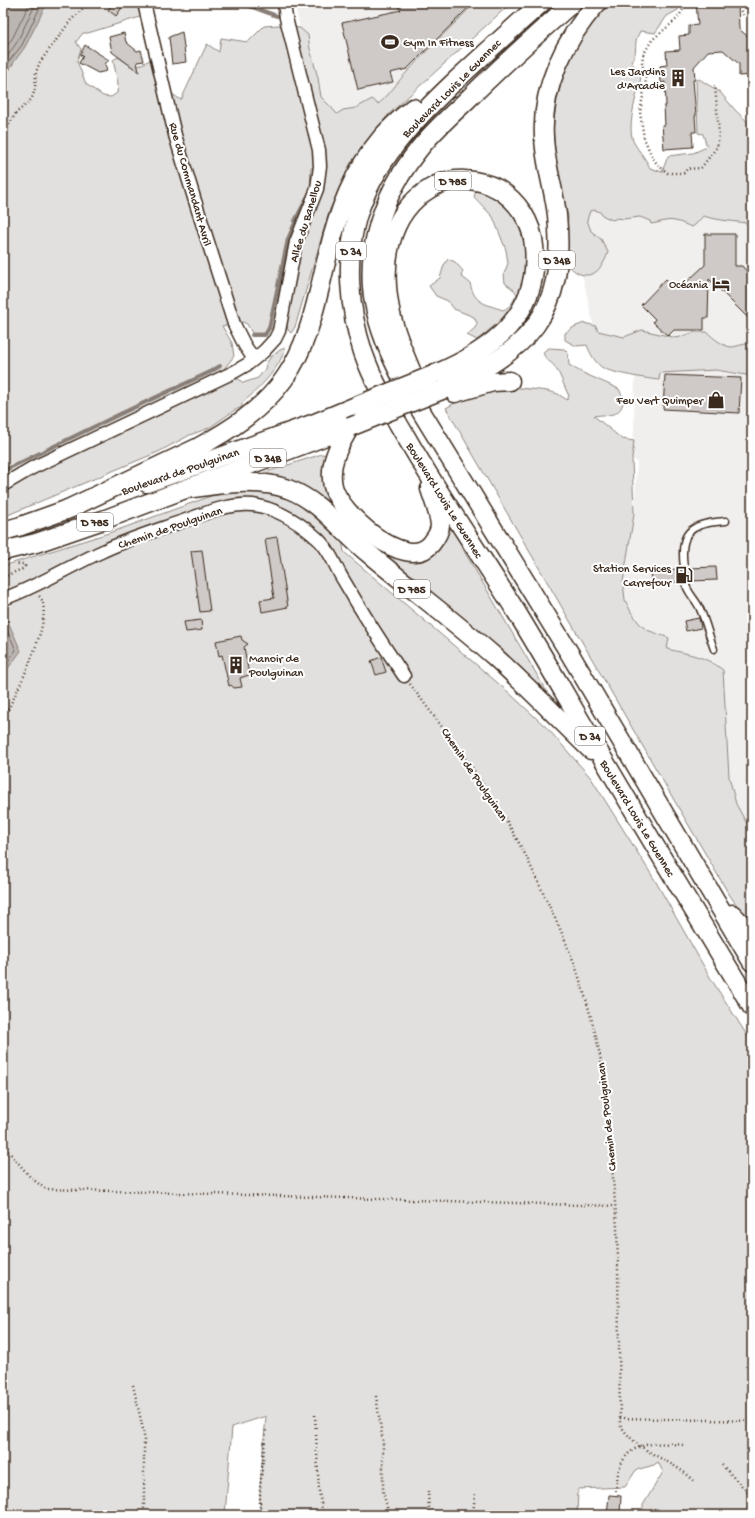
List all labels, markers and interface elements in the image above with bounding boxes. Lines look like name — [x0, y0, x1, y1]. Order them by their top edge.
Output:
sports icon: Gym In Fitness — [380, 32, 400, 52]
street label: Boulevard Louis Le Guennec — [400, 37, 505, 142]
place label: Gym In Fitness — [403, 37, 474, 51]
place label: Les Jardins d'Arcadie — [610, 66, 666, 94]
building icon: Les Jardins d'Arcadie — [668, 68, 688, 88]
street label: Rue du Commandant Avril — [165, 121, 213, 248]
road number: D 785 — [435, 172, 471, 190]
street label: Allée du Banellou — [288, 179, 326, 264]
road number: D 34 — [336, 242, 366, 260]
road number: D 34B — [539, 251, 575, 269]
hotel icon: Océania — [711, 274, 731, 294]
place label: Océania — [669, 279, 708, 293]
shop icon: Feu Vert Quimper — [706, 390, 726, 410]
place label: Feu Vert Quimper — [615, 395, 705, 409]
street label: Boulevard Louis Le Guennec — [401, 440, 485, 562]
street label: Boulevard de Poulguinan — [119, 446, 241, 500]
road number: D 34B — [250, 449, 286, 467]
street label: Chemin de Poulguinan — [117, 504, 225, 553]
road number: D 785 — [77, 513, 113, 531]
place label: Station Services Carrefour — [593, 563, 673, 591]
fuel station icon: Station Services Carrefour — [674, 565, 694, 585]
road number: D 785 — [394, 580, 430, 598]
place label: Manoir de Poulguinan — [248, 653, 304, 681]
building icon: Manoir de Poulguinan — [226, 655, 246, 675]
street label: Chemin de Poulguinan — [437, 726, 510, 825]
road number: D 34 — [575, 727, 605, 745]
street label: Boulevard Louis Le Guennec — [595, 757, 677, 881]
street label: Chemin de Poulguinan — [595, 1062, 621, 1172]

